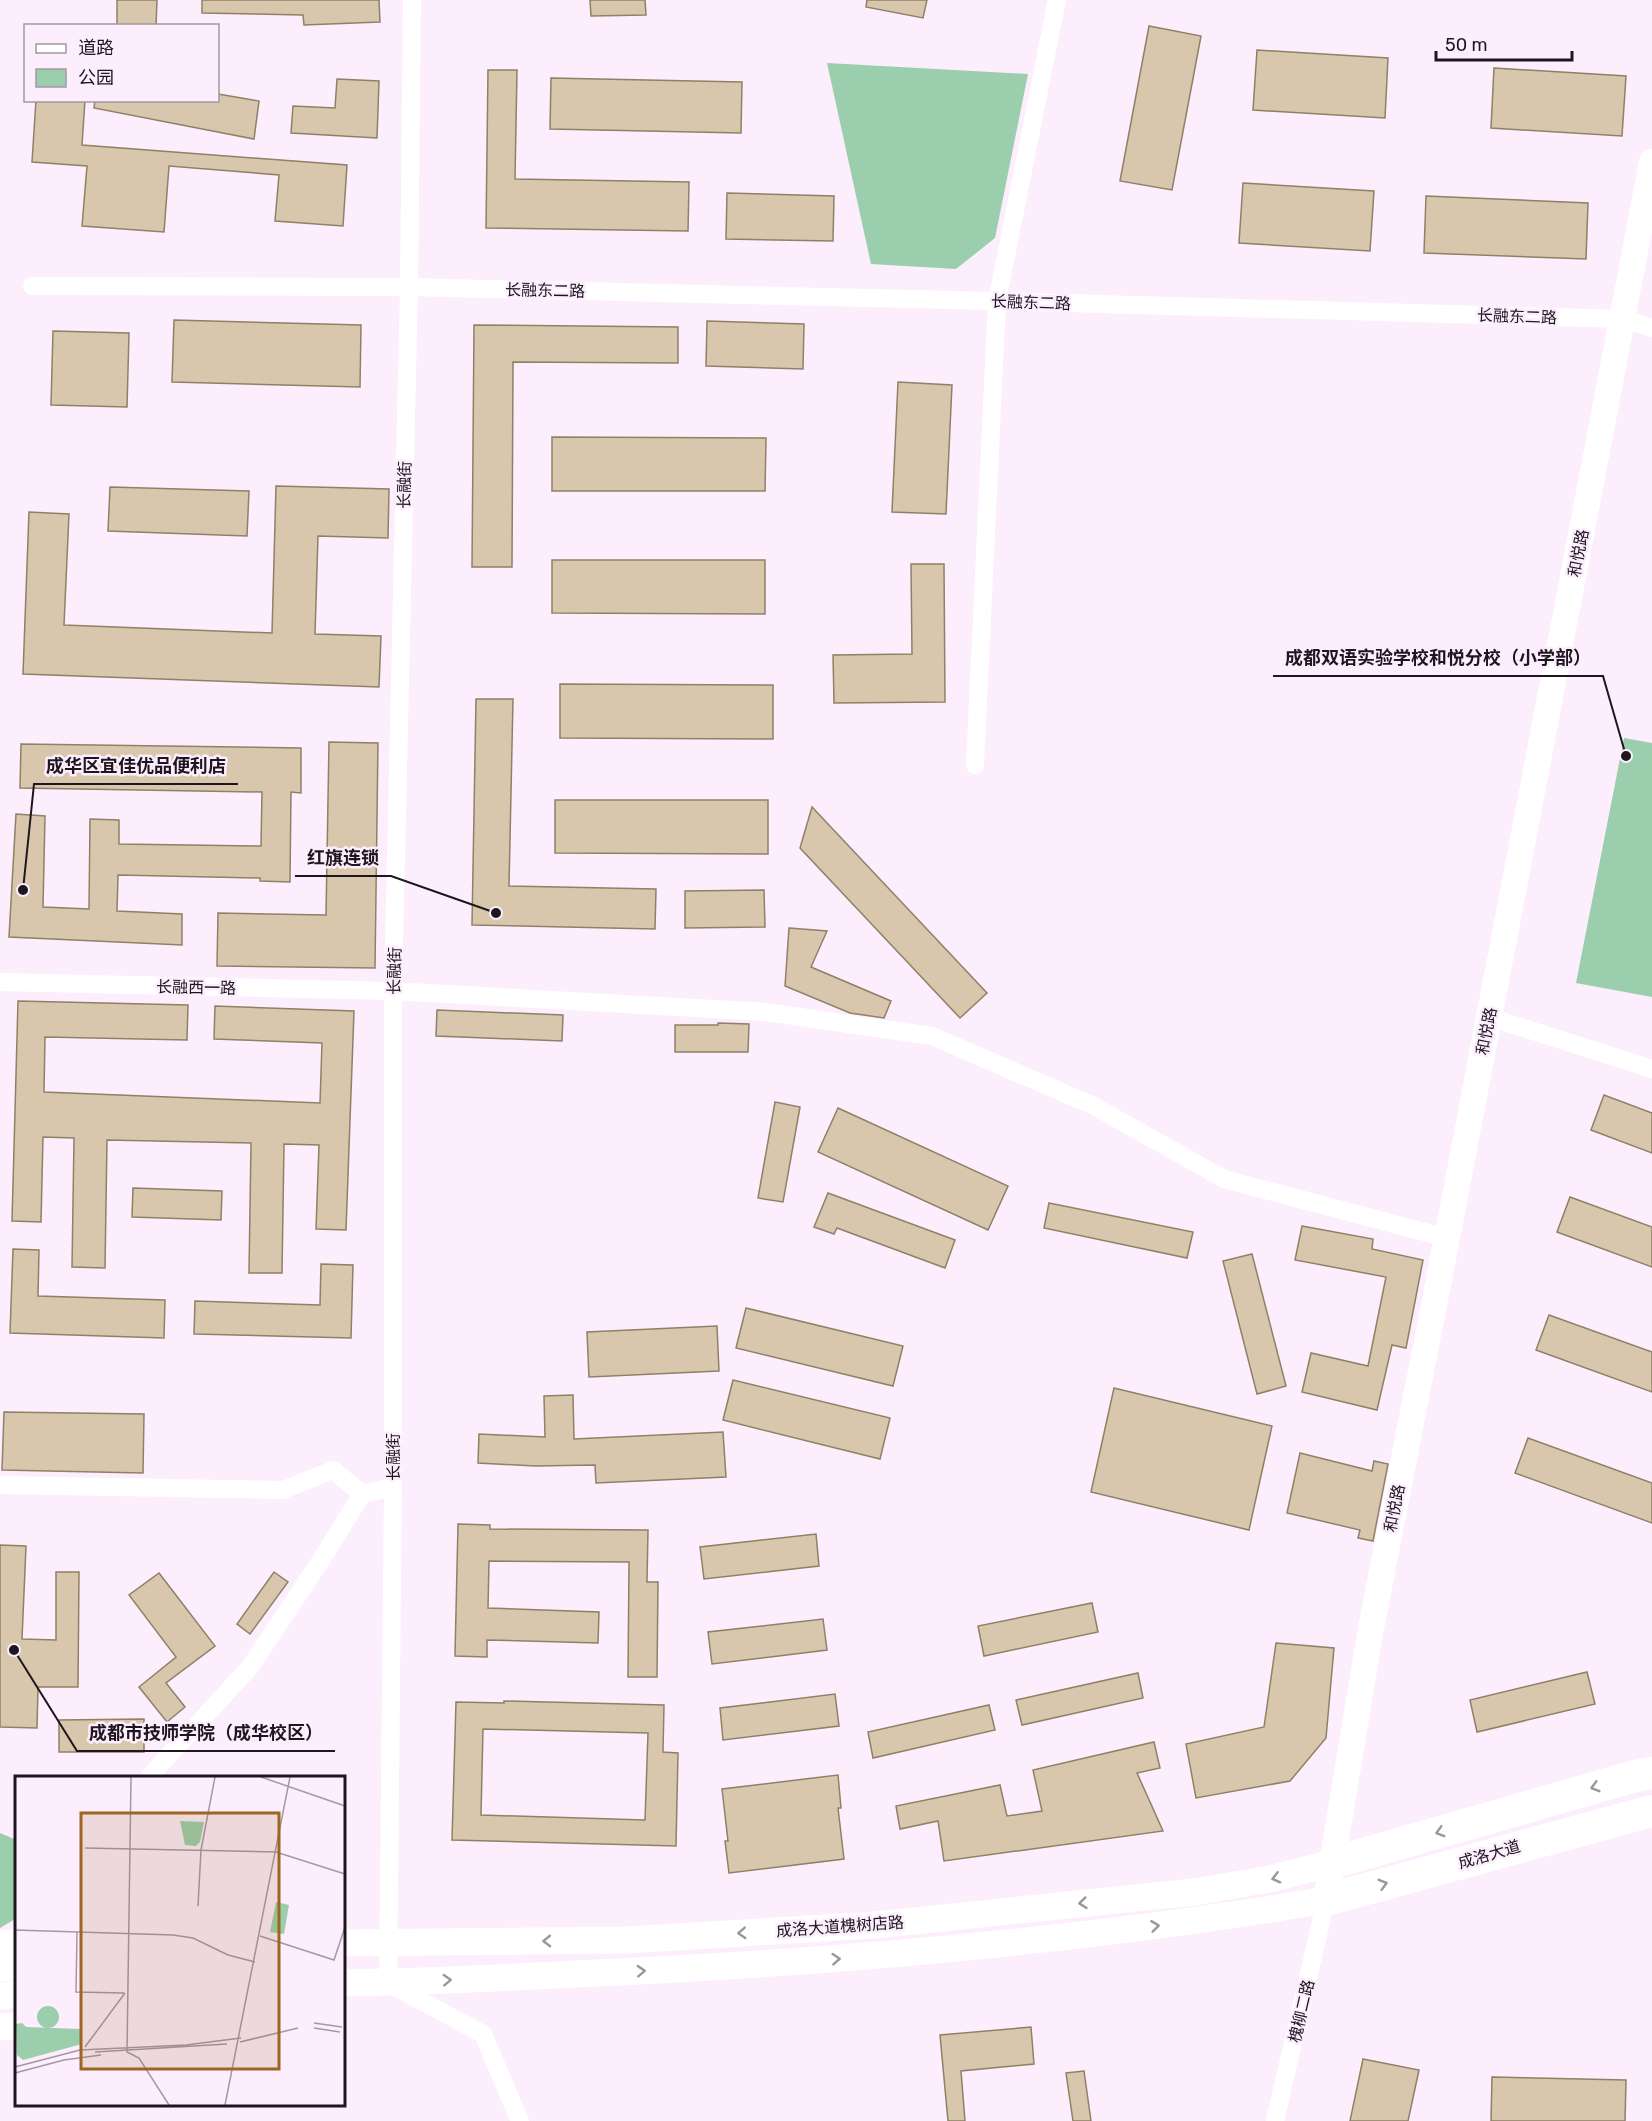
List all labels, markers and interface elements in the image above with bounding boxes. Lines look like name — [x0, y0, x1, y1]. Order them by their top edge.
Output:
legend — [24, 24, 219, 102]
scale bar — [1436, 24, 1572, 62]
text: 50 m — [1445, 34, 1488, 56]
text: 道路 — [78, 37, 114, 59]
text: 公园 — [78, 67, 114, 89]
street label: 长融东二路 — [505, 280, 585, 301]
street label: 长融东二路 — [991, 292, 1071, 313]
street label: 长融东二路 — [1477, 306, 1557, 327]
street label: 长融街 — [395, 461, 414, 509]
street label: 和悦路 — [1565, 528, 1592, 578]
callout: 成都双语实验学校和悦分校（小学部） — [1273, 640, 1603, 676]
text: 成都双语实验学校和悦分校（小学部） — [1285, 647, 1591, 669]
callout: 成华区宜佳优品便利店 — [34, 748, 238, 784]
text: 成华区宜佳优品便利店 — [46, 755, 226, 777]
callout: 红旗连锁 — [295, 840, 391, 876]
text: 红旗连锁 — [307, 847, 379, 869]
street label: 长融街 — [385, 947, 404, 995]
street label: 长融西一路 — [156, 977, 236, 998]
street label: 和悦路 — [1473, 1006, 1500, 1056]
street label: 长融街 — [384, 1433, 403, 1481]
street label: 和悦路 — [1381, 1483, 1408, 1533]
callout: 成都市技师学院（成华校区） — [77, 1715, 335, 1751]
text: 成都市技师学院（成华校区） — [89, 1722, 323, 1744]
inset map — [15, 1776, 345, 2106]
one-way arrow — [1591, 1780, 1601, 1793]
one-way arrow — [1435, 1825, 1445, 1838]
street label: 成洛大道 — [1456, 1837, 1523, 1872]
one-way arrow — [1271, 1870, 1281, 1883]
one-way arrow — [1377, 1879, 1388, 1891]
one-way arrow — [1078, 1896, 1087, 1909]
street label: 成洛大道槐树店路 — [776, 1913, 905, 1940]
one-way arrow — [1151, 1920, 1160, 1933]
one-way arrow — [738, 1927, 747, 1940]
one-way arrow — [543, 1935, 552, 1947]
one-way arrow — [832, 1953, 841, 1966]
one-way arrow — [637, 1965, 646, 1978]
one-way arrow — [442, 1974, 451, 1986]
street label: 槐柳二路 — [1285, 1978, 1318, 2044]

